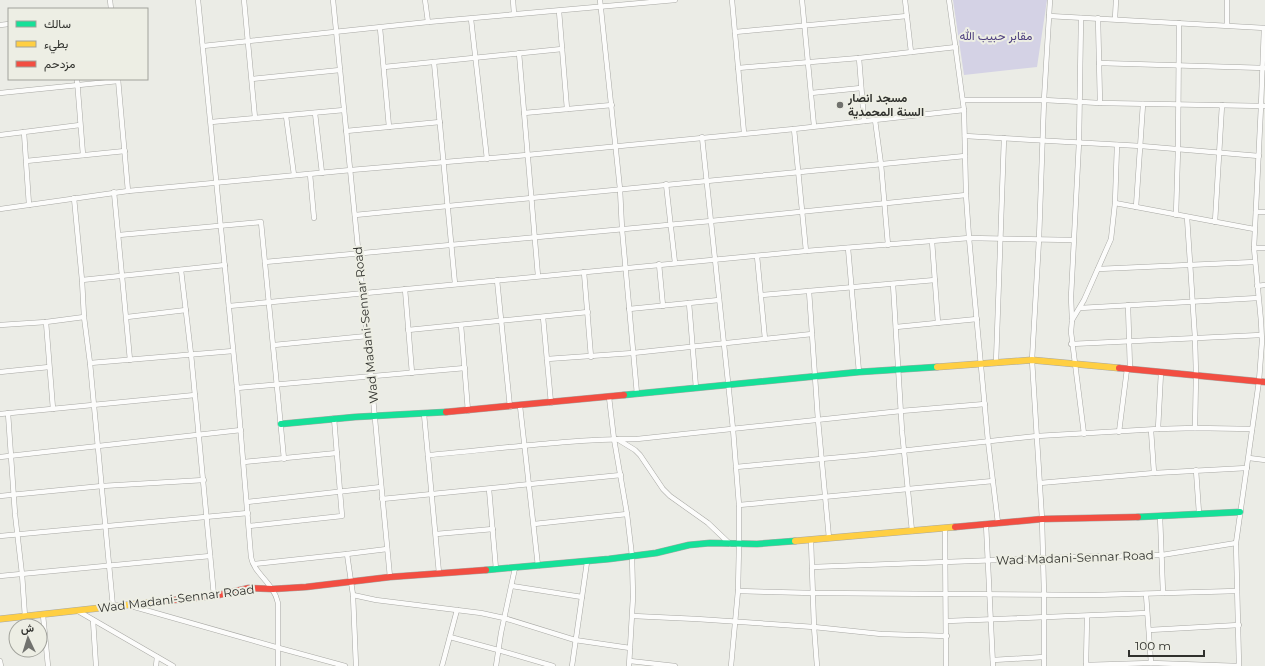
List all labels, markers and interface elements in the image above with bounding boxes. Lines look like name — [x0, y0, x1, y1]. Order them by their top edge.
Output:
legend — [8, 8, 148, 80]
text: سالك — [44, 16, 71, 31]
park label: مقابر حبيب الله — [960, 28, 1032, 44]
text: بطيء — [44, 36, 68, 54]
text: مزدحم — [44, 56, 75, 72]
place label: مسجد انصار السنة المحمدية — [847, 90, 924, 119]
marker: مسجد انصار السنة المحمدية — [835, 100, 845, 110]
street label: Wad Madani-Sennar Road — [350, 246, 381, 404]
street label: Wad Madani-Sennar Road — [996, 547, 1154, 568]
street label: Wad Madani-Sennar Road — [97, 581, 255, 616]
north arrow — [8, 618, 48, 658]
text: ش — [20, 621, 34, 635]
scale bar — [1129, 632, 1204, 658]
text: 100 m — [1135, 638, 1171, 653]

